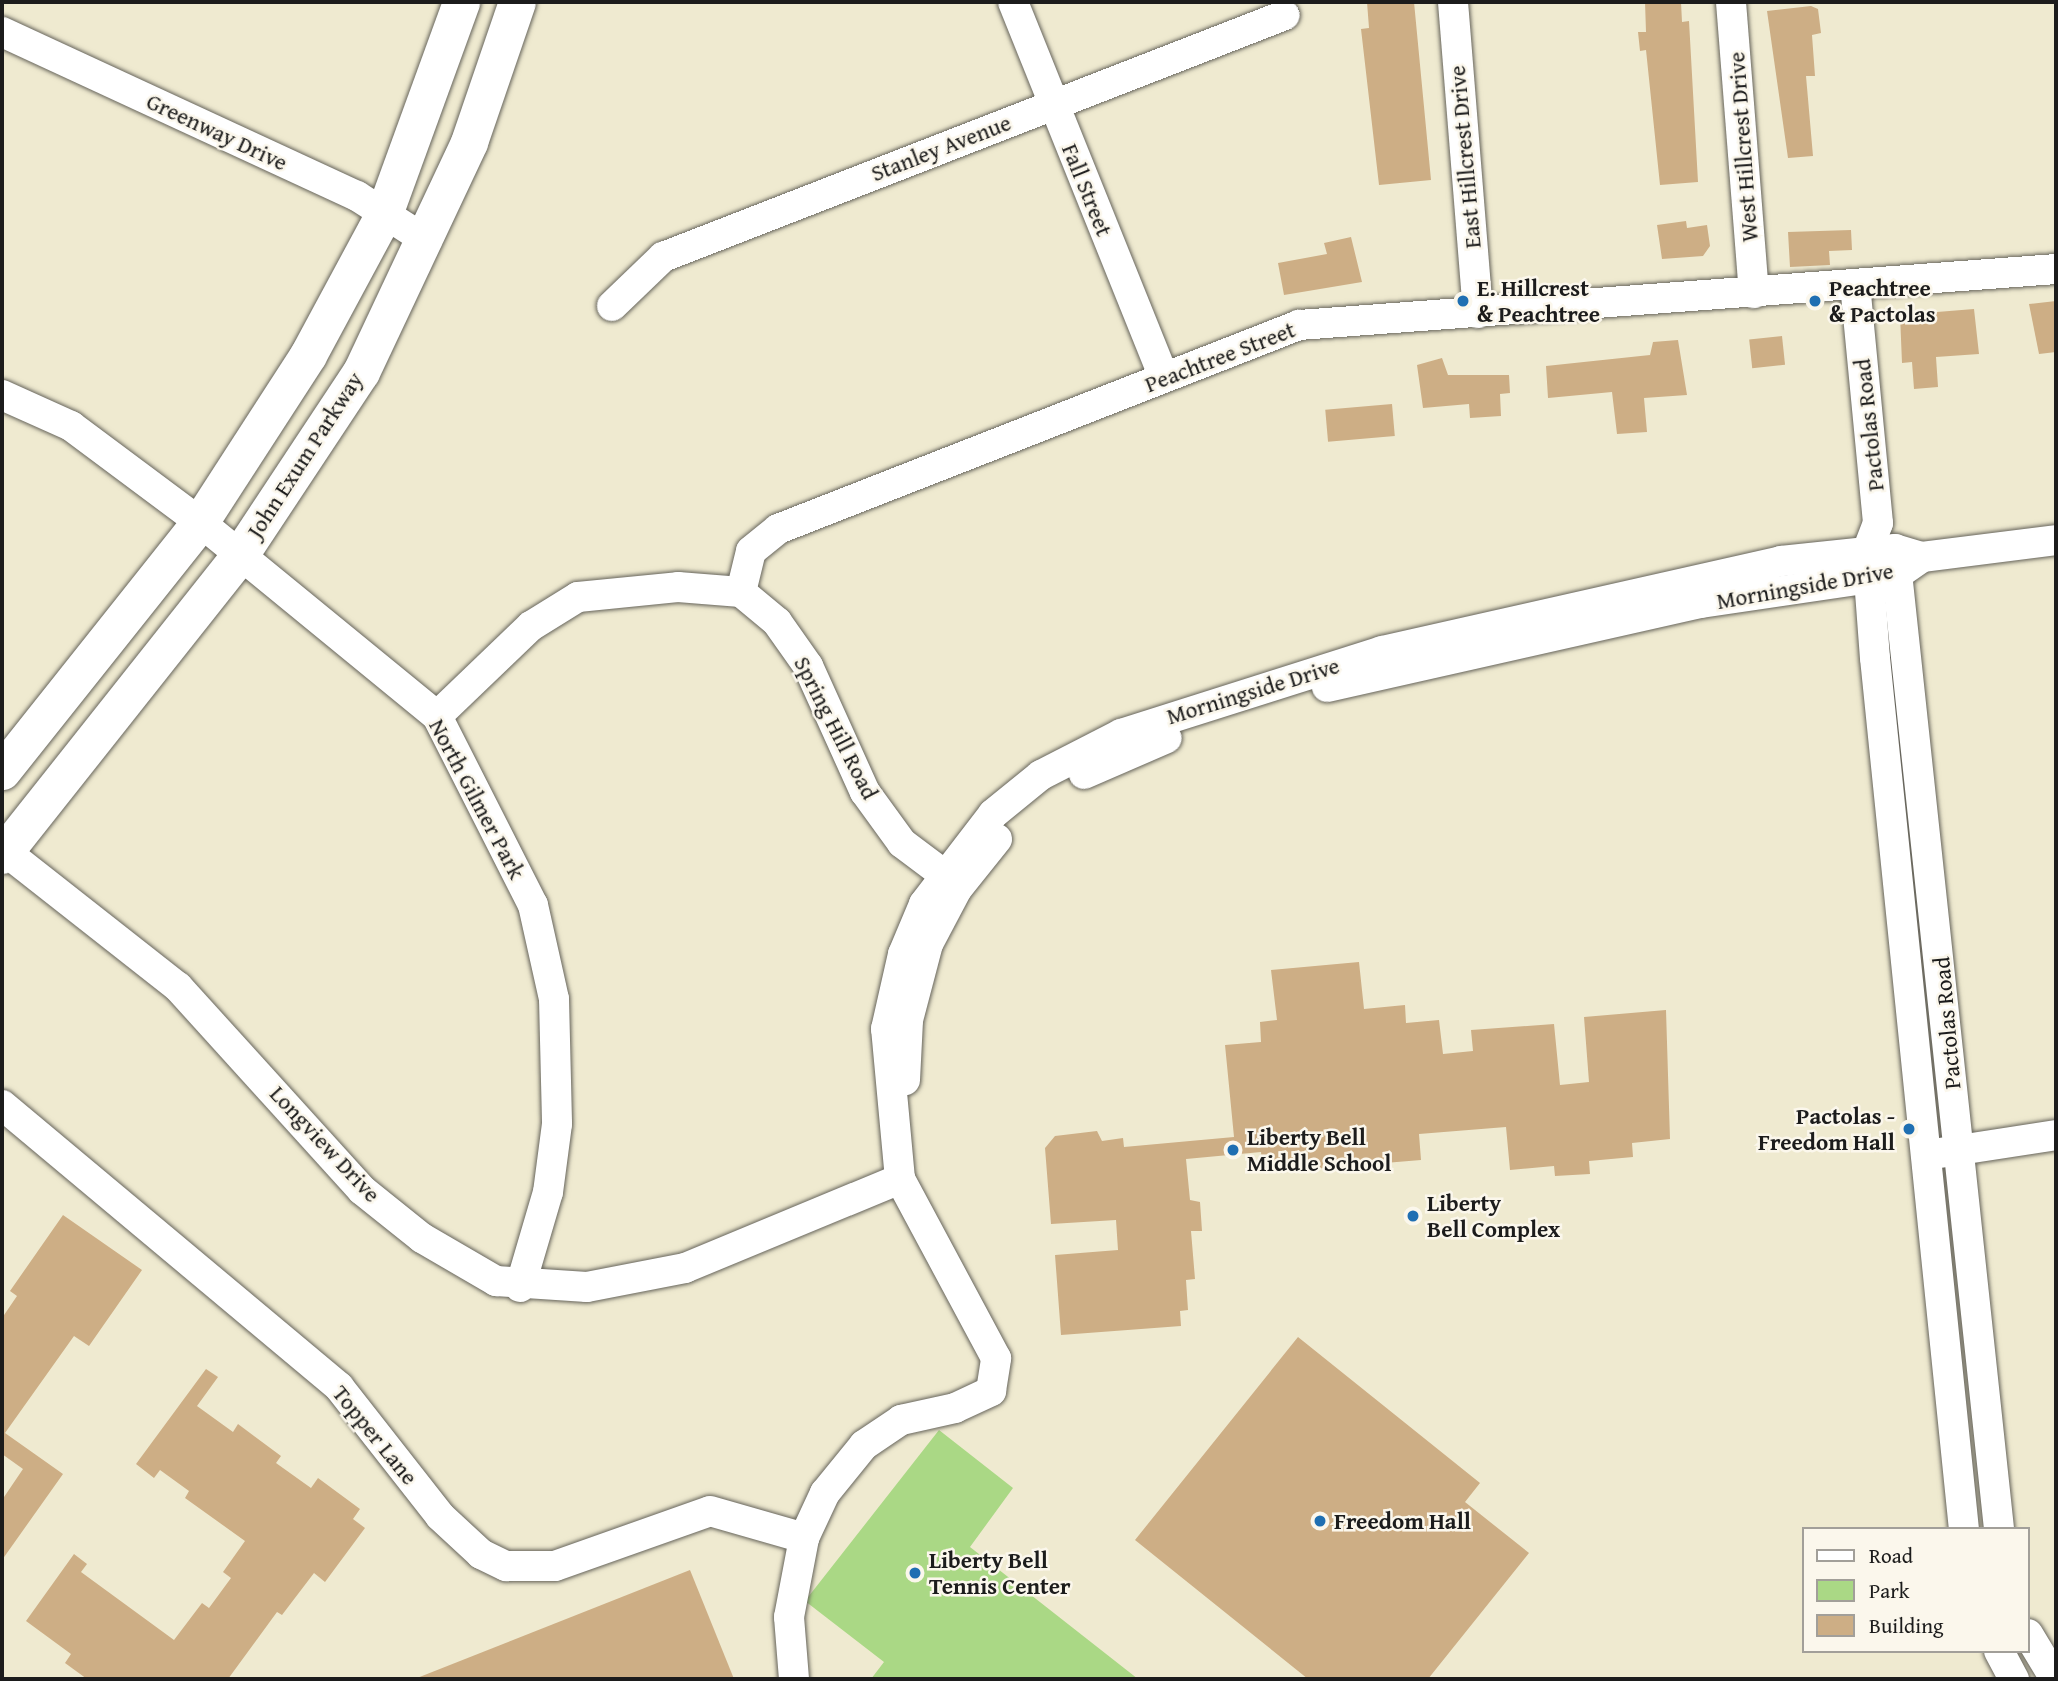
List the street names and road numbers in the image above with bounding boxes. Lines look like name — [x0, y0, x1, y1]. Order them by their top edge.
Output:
street label: West Hillcrest Drive — [1723, 51, 1763, 243]
street label: East Hillcrest Drive — [1443, 64, 1487, 250]
street label: Greenway Drive — [142, 87, 292, 177]
street label: Stanley Avenue — [867, 109, 1015, 187]
street label: Fall Street — [1056, 140, 1118, 240]
street label: Peachtree Street — [1141, 316, 1299, 398]
street label: Pactolas Road — [1848, 357, 1890, 493]
street label: John Exum Parkway — [241, 367, 369, 543]
street label: Morningside Drive — [1714, 557, 1896, 615]
street label: Spring Hill Road — [788, 652, 884, 804]
street label: Morningside Drive — [1163, 652, 1343, 730]
street label: North Gilmer Park — [423, 714, 531, 884]
street label: Pactolas Road — [1927, 956, 1967, 1090]
street label: Longview Drive — [264, 1080, 386, 1208]
street label: Topper Lane — [327, 1380, 423, 1490]

